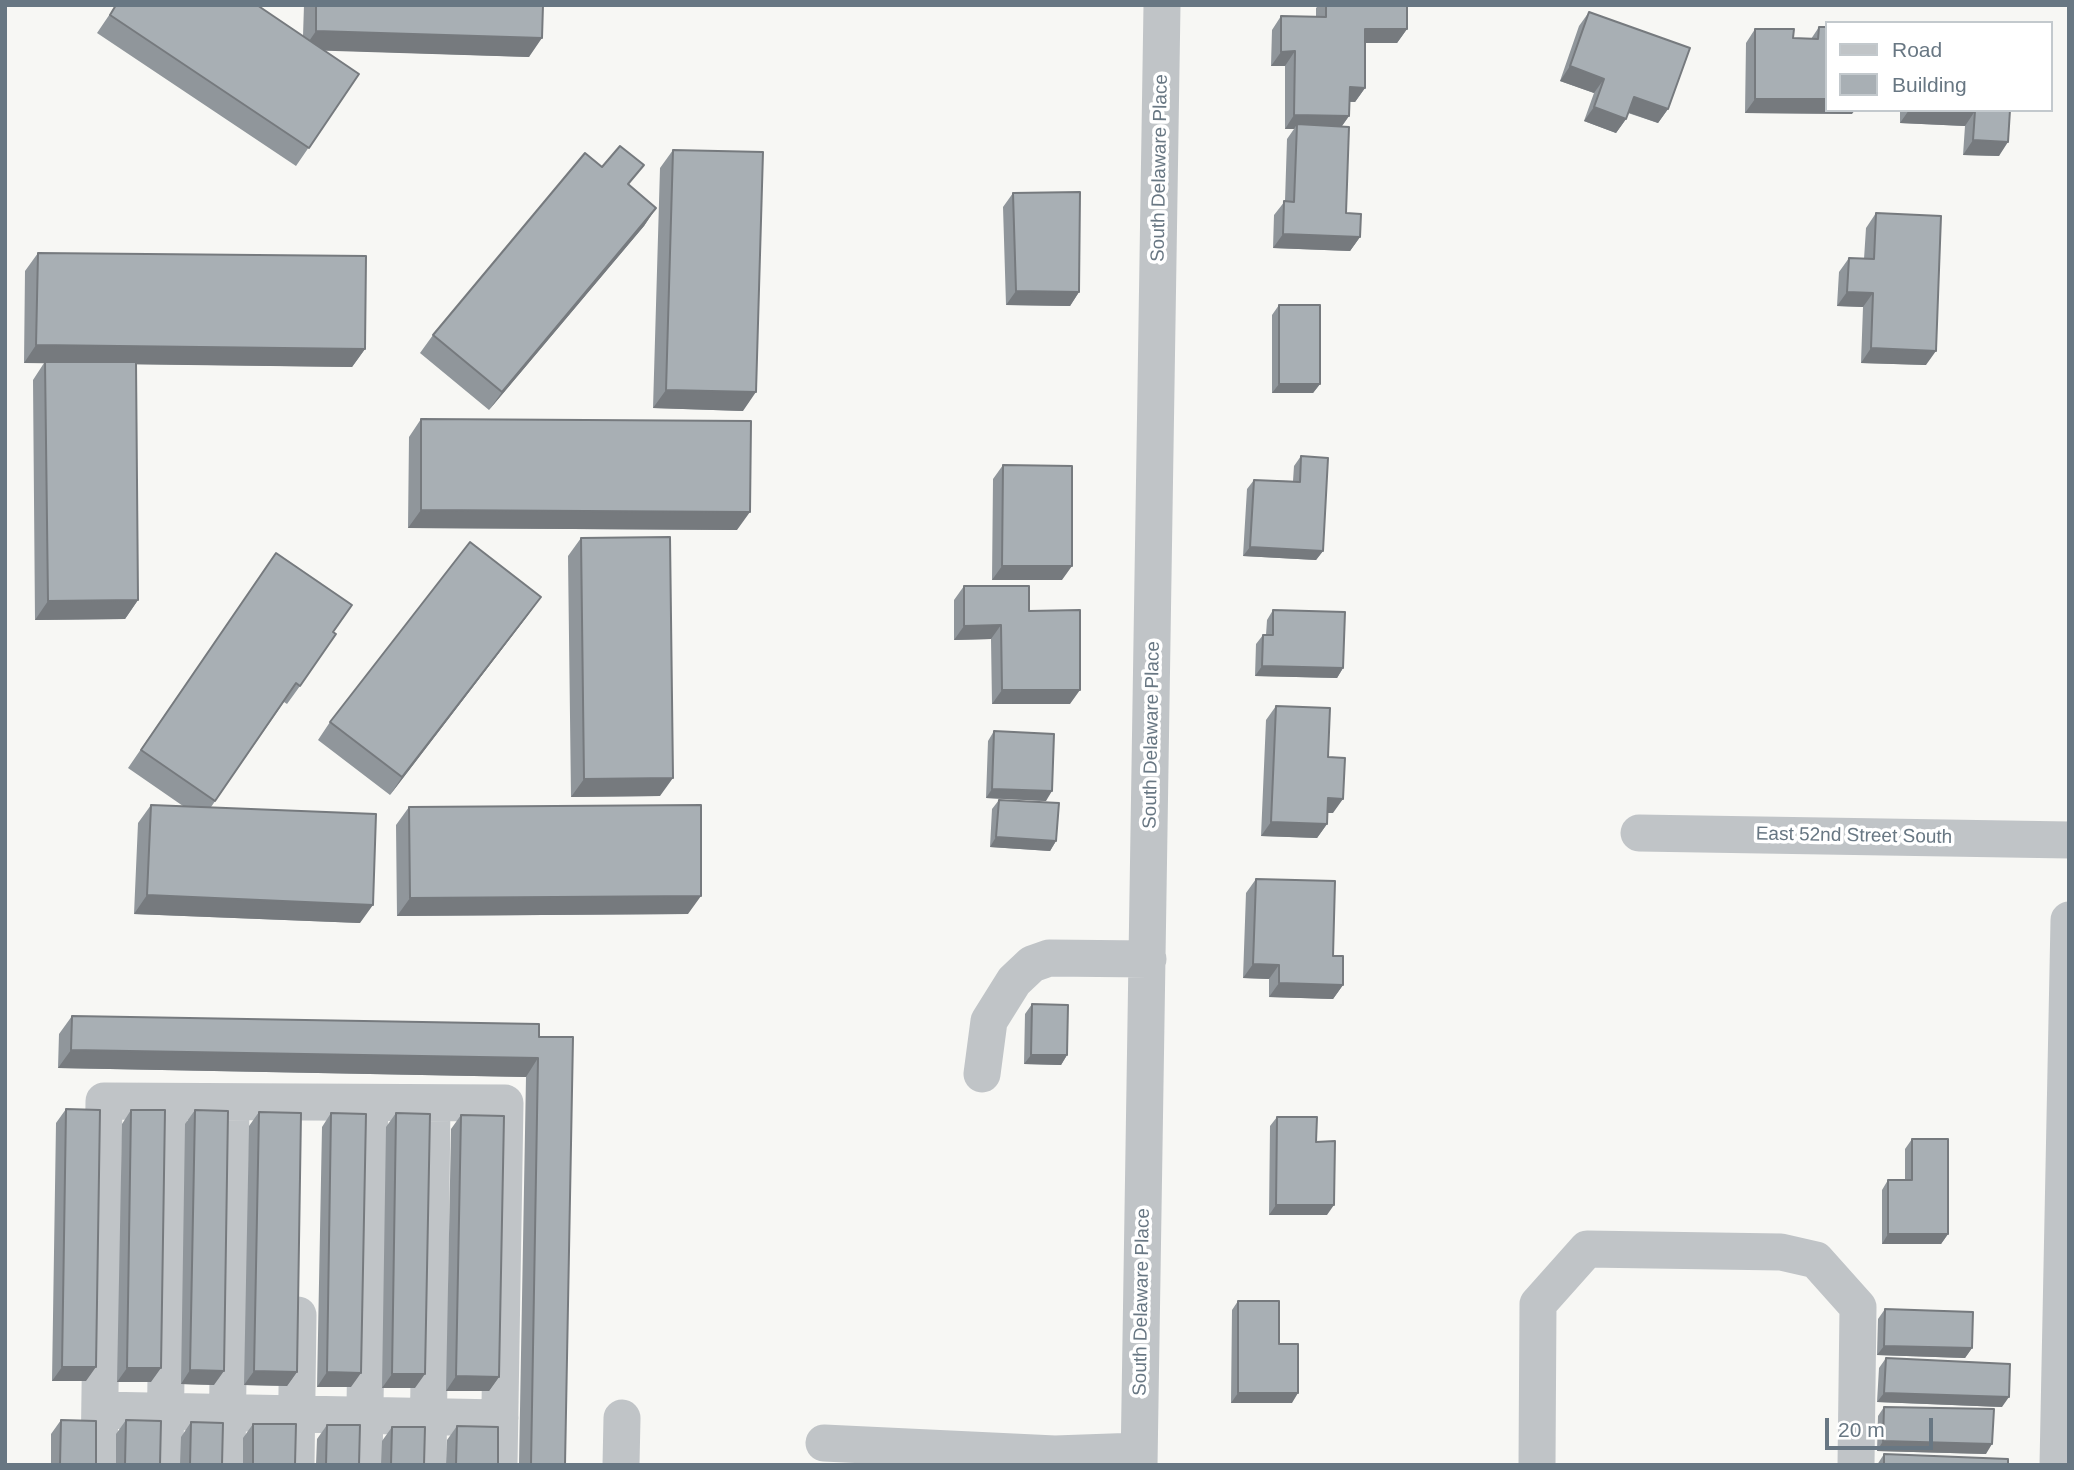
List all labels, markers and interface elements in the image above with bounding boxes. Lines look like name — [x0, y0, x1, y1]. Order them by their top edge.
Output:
legend — [1826, 21, 2053, 112]
text: Road — [1892, 38, 1942, 61]
text: Building — [1892, 73, 1967, 96]
street label: South Delaware Place — [1147, 74, 1173, 262]
street label: South Delaware Place — [1139, 641, 1165, 829]
street label: East 52nd Street South — [1756, 823, 1952, 849]
street label: South Delaware Place — [1129, 1208, 1155, 1396]
scale bar — [1829, 1404, 1938, 1448]
text: 20 m — [1838, 1418, 1885, 1441]

